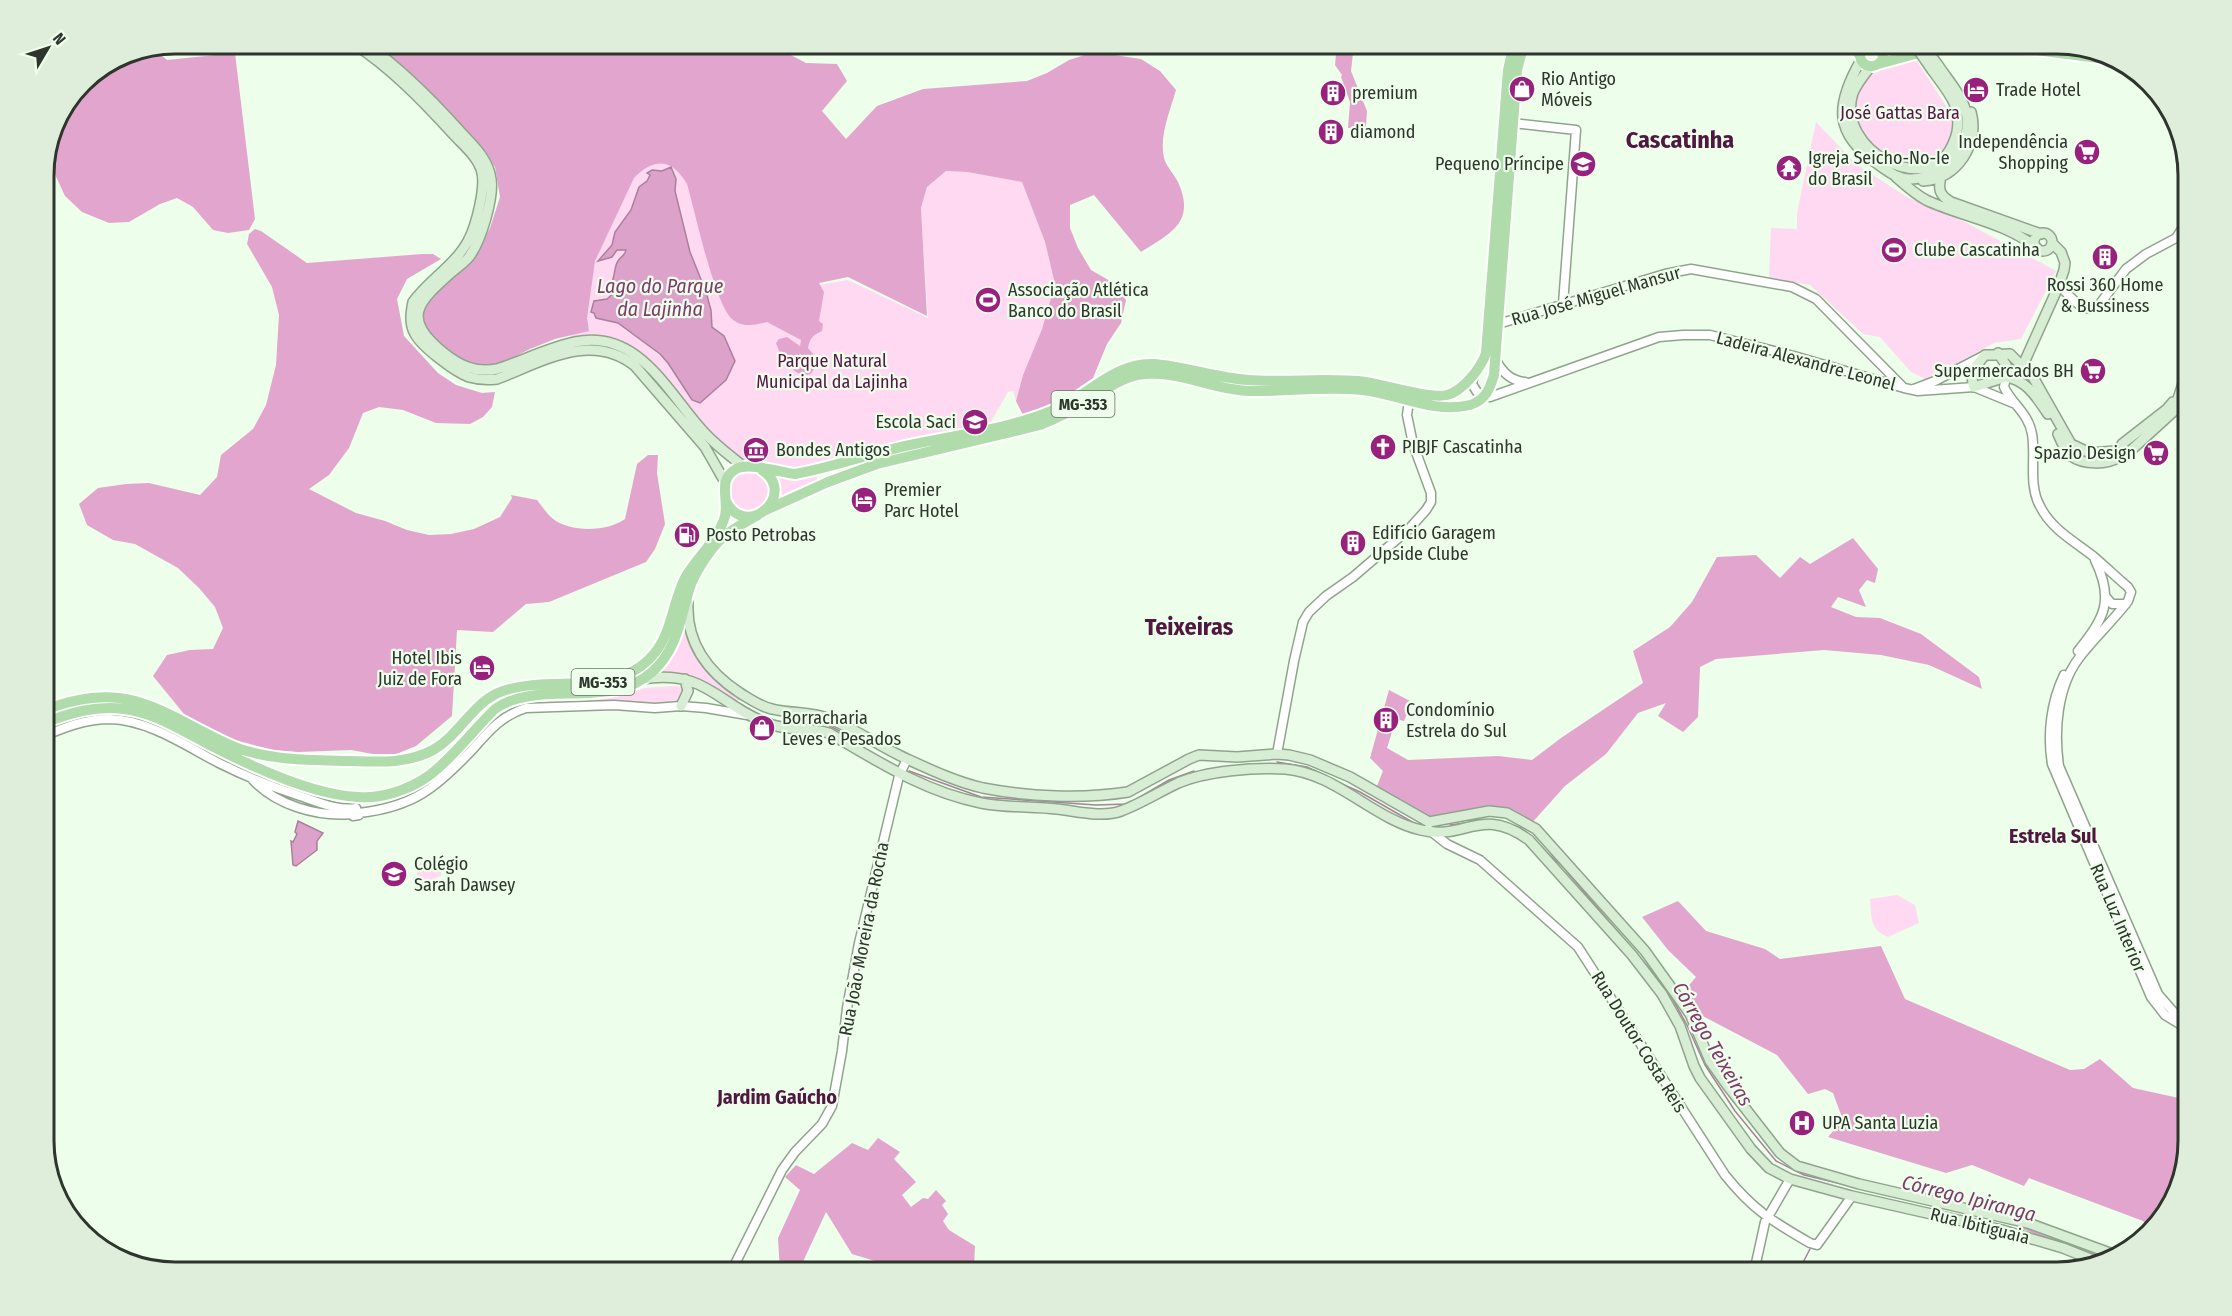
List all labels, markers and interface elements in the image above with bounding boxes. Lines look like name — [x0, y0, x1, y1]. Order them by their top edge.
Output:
north arrow — [18, 18, 78, 78]
text: N — [49, 29, 70, 49]
place label: Rio Antigo Móveis — [1541, 68, 1616, 111]
shop icon: Rio Antigo Móveis — [1507, 74, 1537, 104]
hotel icon: Trade Hotel — [1961, 75, 1991, 105]
building icon: premium — [1318, 78, 1348, 108]
place label: Trade Hotel — [1996, 79, 2081, 101]
place label: premium — [1352, 82, 1418, 104]
park label: José Gattas Bara — [1840, 102, 1960, 124]
building icon: diamond — [1316, 117, 1346, 147]
place label: diamond — [1350, 121, 1415, 143]
district label: Cascatinha — [1626, 126, 1734, 154]
place label: Independência Shopping — [1958, 131, 2069, 174]
supermarket icon: Independência Shopping — [2072, 137, 2102, 167]
place label: Igreja Seicho-No-Ie do Brasil — [1808, 147, 1950, 190]
school or university icon: Pequeno Príncipe — [1568, 149, 1598, 179]
place label: Pequeno Príncipe — [1435, 153, 1564, 175]
temple icon: Igreja Seicho-No-Ie do Brasil — [1774, 153, 1804, 183]
sports icon: Clube Cascatinha — [1879, 235, 1909, 265]
place label: Clube Cascatinha — [1914, 239, 2040, 261]
building icon: Rossi 360 Home & Bussiness — [2090, 242, 2120, 272]
street label: Rua José Miguel Mansur — [1509, 261, 1684, 331]
water label: Lago do Parque da Lajinha — [597, 274, 724, 321]
place label: Rossi 360 Home & Bussiness — [2047, 274, 2163, 317]
place label: Associação Atlética Banco do Brasil — [1008, 279, 1149, 322]
sports icon: Associação Atlética Banco do Brasil — [973, 285, 1003, 315]
street label: Ladeira Alexandre Leonel — [1714, 326, 1898, 396]
park label: Parque Natural Municipal da Lajinha — [756, 350, 908, 393]
supermarket icon: Supermercados BH — [2078, 356, 2108, 386]
place label: Supermercados BH — [1934, 360, 2074, 382]
road number: MG-353 — [1052, 391, 1114, 417]
school or university icon: Escola Saci — [960, 407, 990, 437]
place label: Escola Saci — [875, 411, 956, 433]
church icon: PIBJF Cascatinha — [1368, 432, 1398, 462]
museum icon: Bondes Antigos — [741, 435, 771, 465]
place label: PIBJF Cascatinha — [1402, 436, 1523, 458]
supermarket icon: Spazio Design — [2141, 438, 2171, 468]
place label: Bondes Antigos — [776, 439, 890, 461]
place label: Spazio Design — [2034, 442, 2136, 464]
place label: Premier Parc Hotel — [884, 479, 959, 522]
hotel icon: Premier Parc Hotel — [849, 485, 879, 515]
fuel station icon: Posto Petrobas — [672, 520, 702, 550]
place label: Edifício Garagem Upside Clube — [1372, 522, 1496, 565]
place label: Posto Petrobas — [706, 524, 816, 546]
building icon: Edifício Garagem Upside Clube — [1338, 528, 1368, 558]
district label: Teixeiras — [1145, 613, 1234, 641]
place label: Hotel Ibis Juiz de Fora — [378, 647, 462, 690]
hotel icon: Hotel Ibis Juiz de Fora — [467, 653, 497, 683]
road number: MG-353 — [572, 669, 634, 695]
place label: Condomínio Estrela do Sul — [1406, 699, 1507, 742]
building icon: Condomínio Estrela do Sul — [1371, 705, 1401, 735]
place label: Borracharia Leves e Pesados — [782, 707, 902, 750]
shop icon: Borracharia Leves e Pesados — [747, 713, 777, 743]
district label: Estrela Sul — [2009, 824, 2097, 848]
street label: Rua João Moreira da Rocha — [834, 840, 894, 1038]
place label: Colégio Sarah Dawsey — [414, 853, 515, 896]
school or university icon: Colégio Sarah Dawsey — [379, 859, 409, 889]
street label: Rua Luz Interior — [2085, 860, 2151, 976]
street label: Rua Doutor Costa Reis — [1587, 967, 1692, 1117]
water label: Córrego Teixeiras — [1668, 978, 1758, 1111]
district label: Jardim Gaúcho — [716, 1085, 837, 1109]
hospital icon: UPA Santa Luzia — [1787, 1108, 1817, 1138]
place label: UPA Santa Luzia — [1822, 1112, 1938, 1134]
water label: Córrego Ipiranga — [1899, 1170, 2039, 1226]
street label: Rua Ibitiguaia — [1928, 1203, 2032, 1249]

